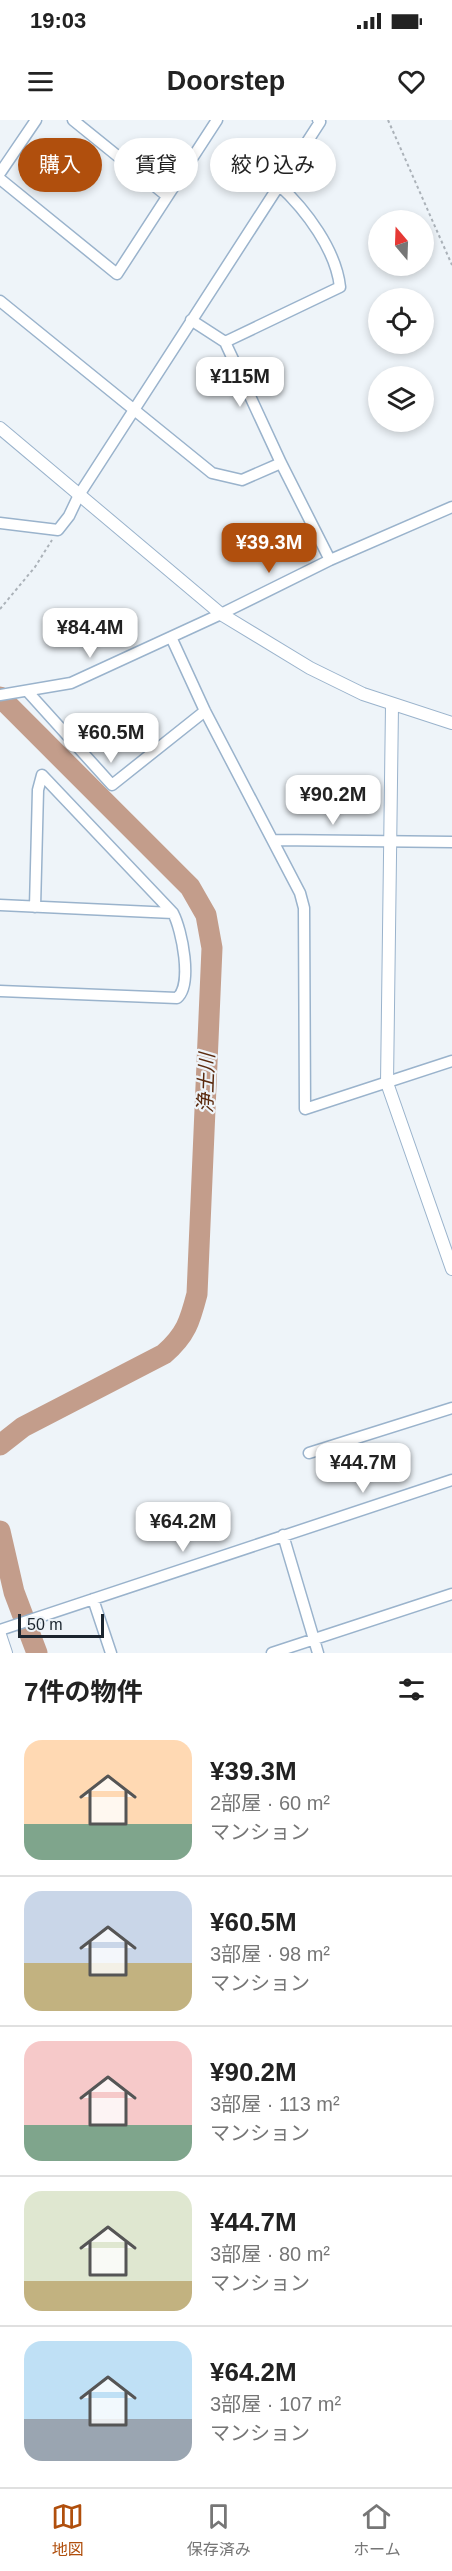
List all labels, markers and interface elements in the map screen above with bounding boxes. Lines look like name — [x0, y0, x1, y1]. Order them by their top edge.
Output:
text: 19:03 — [30, 8, 86, 33]
icon: menu — [24, 65, 57, 98]
icon: heart — [395, 65, 428, 98]
text: Doorstep — [167, 66, 285, 96]
chip: 購入 — [18, 138, 102, 192]
chip: 賃貸 — [114, 138, 198, 192]
chip: 絞り込み — [210, 138, 336, 192]
north arrow — [368, 210, 434, 276]
map controls — [368, 210, 434, 432]
button: locate — [368, 288, 434, 354]
pin: ¥115M — [198, 357, 282, 408]
text: ¥115M — [210, 365, 270, 387]
button: layers — [368, 366, 434, 432]
pin: ¥39.3M — [220, 523, 318, 574]
text: ¥39.3M — [236, 531, 302, 553]
pin: ¥84.4M — [41, 608, 139, 659]
text: ¥84.4M — [57, 616, 123, 638]
pin: ¥60.5M — [62, 713, 160, 764]
text: ¥60.5M — [78, 721, 144, 743]
pin: ¥90.2M — [284, 775, 382, 826]
text: ¥90.2M — [300, 783, 366, 805]
water label: 浄土川 — [194, 1051, 218, 1113]
pin: ¥44.7M — [314, 1443, 412, 1494]
text: ¥44.7M — [330, 1451, 396, 1473]
pin: ¥64.2M — [134, 1502, 232, 1553]
text: ¥64.2M — [150, 1510, 216, 1532]
scale bar — [18, 1611, 104, 1638]
text: 50 m — [27, 1616, 63, 1633]
icon: filters — [395, 1673, 428, 1706]
text: 7件の物件 — [24, 1677, 142, 1707]
text: ¥39.3M — [210, 1756, 297, 1786]
icon: home — [72, 1764, 144, 1836]
text: 2部屋 · 60 m² — [210, 1792, 330, 1814]
text: マンション — [210, 1821, 310, 1843]
text: ¥60.5M — [210, 1907, 297, 1937]
icon: home — [72, 1915, 144, 1987]
text: 3部屋 · 98 m² — [210, 1943, 330, 1965]
text: マンション — [210, 1972, 310, 1994]
text: ¥90.2M — [210, 2057, 297, 2087]
icon: home — [72, 2065, 144, 2137]
text: 3部屋 · 113 m² — [210, 2093, 340, 2115]
text: マンション — [210, 2122, 310, 2144]
text: ¥44.7M — [210, 2207, 297, 2237]
icon: home — [72, 2215, 144, 2287]
text: 3部屋 · 80 m² — [210, 2243, 330, 2265]
text: マンション — [210, 2272, 310, 2294]
text: ¥64.2M — [210, 2357, 297, 2387]
icon: home — [72, 2365, 144, 2437]
text: 3部屋 · 107 m² — [210, 2393, 341, 2415]
text: マンション — [210, 2422, 310, 2444]
tab: 地図 — [51, 2500, 84, 2560]
tab: 保存済み — [187, 2500, 251, 2560]
tab: ホーム — [353, 2500, 401, 2560]

